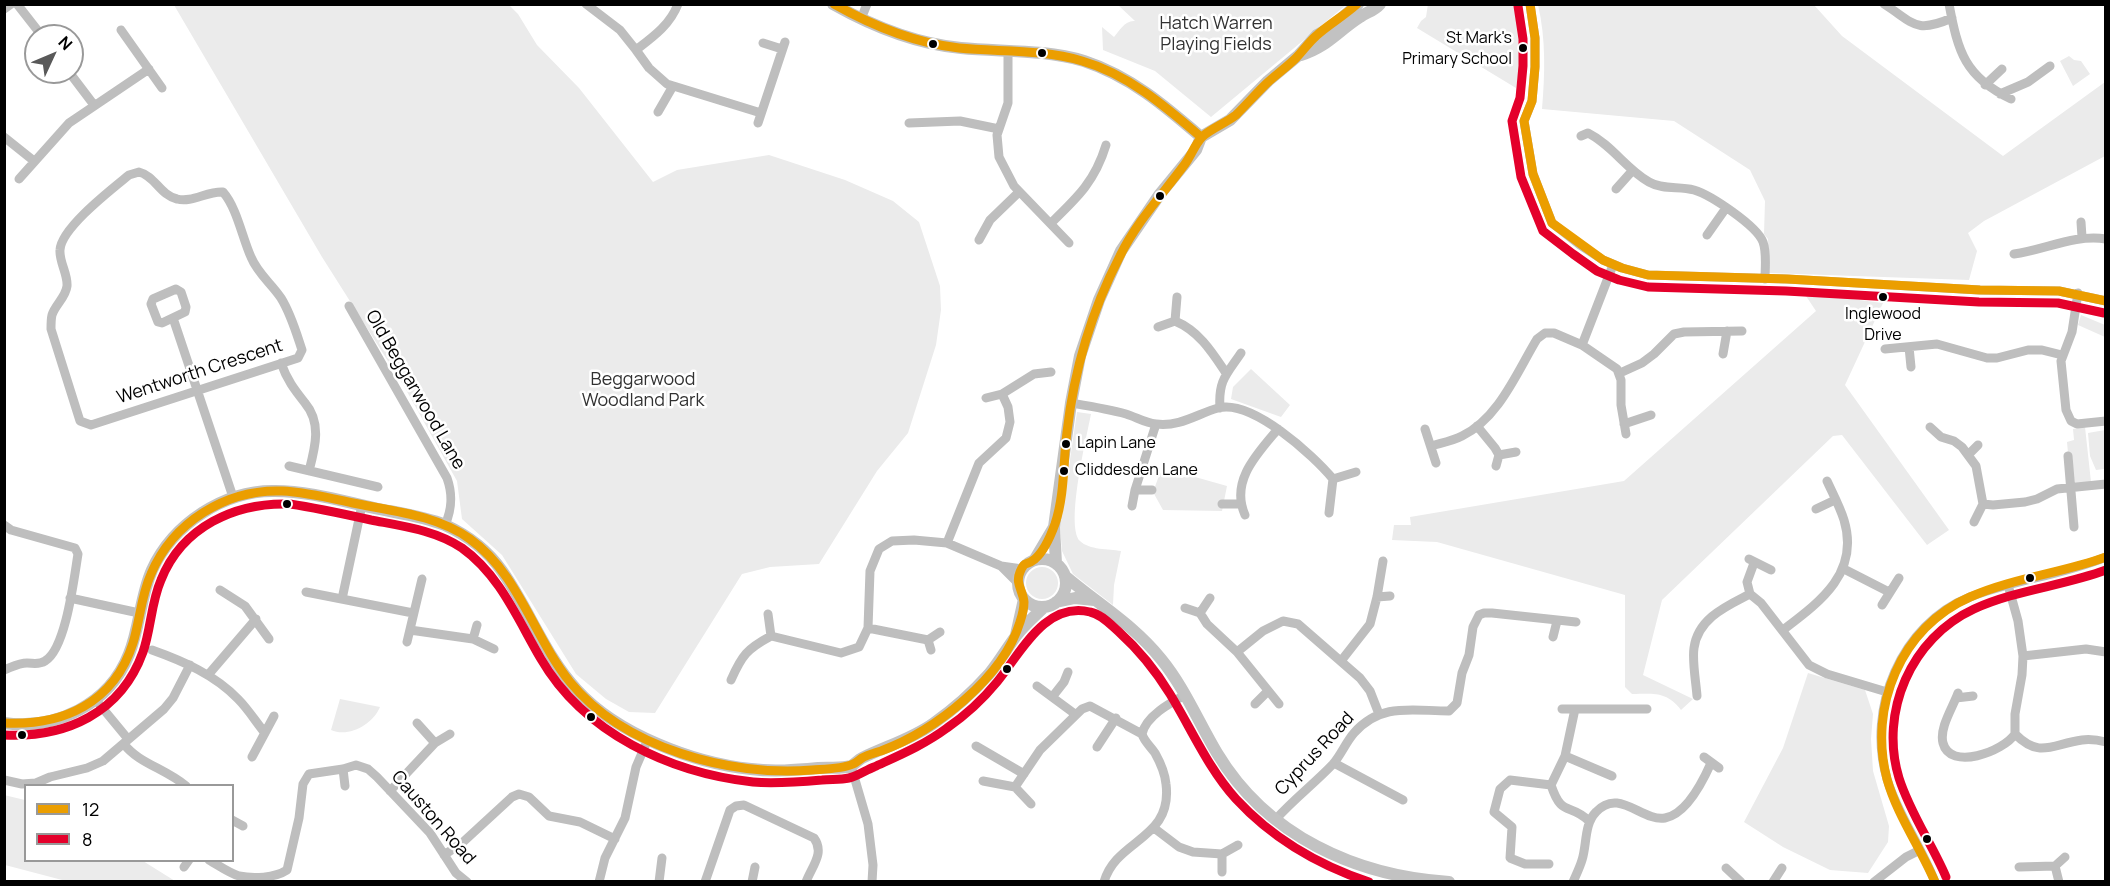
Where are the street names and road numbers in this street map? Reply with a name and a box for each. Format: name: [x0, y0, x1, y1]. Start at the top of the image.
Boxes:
street label: Old Beggarwood Lane: [361, 307, 469, 473]
street label: Wentworth Crescent: [114, 335, 286, 409]
street label: Cyprus Road: [1271, 708, 1359, 800]
street label: Causton Road: [386, 767, 480, 869]

